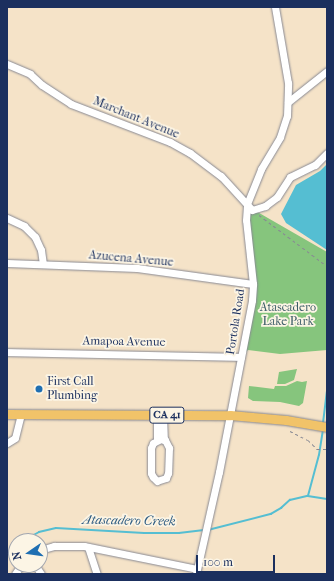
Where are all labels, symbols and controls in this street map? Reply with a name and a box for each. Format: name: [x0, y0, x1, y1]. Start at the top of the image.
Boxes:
street label: Marchant Avenue: [91, 94, 181, 142]
street label: Azucena Avenue: [88, 248, 174, 270]
street label: Portola Road: [224, 288, 248, 356]
park label: Atascadero Lake Park: [260, 301, 316, 329]
street label: Amapoa Avenue: [83, 334, 165, 350]
place label: First Call Plumbing: [47, 375, 97, 403]
marker: First Call Plumbing: [34, 384, 44, 394]
road number: CA 41: [149, 406, 185, 424]
water label: Atascadero Creek: [82, 512, 176, 530]
north arrow: [8, 533, 48, 573]
scale bar: [198, 547, 277, 573]
text: N: [10, 550, 24, 561]
text: 100 m: [203, 555, 233, 569]

